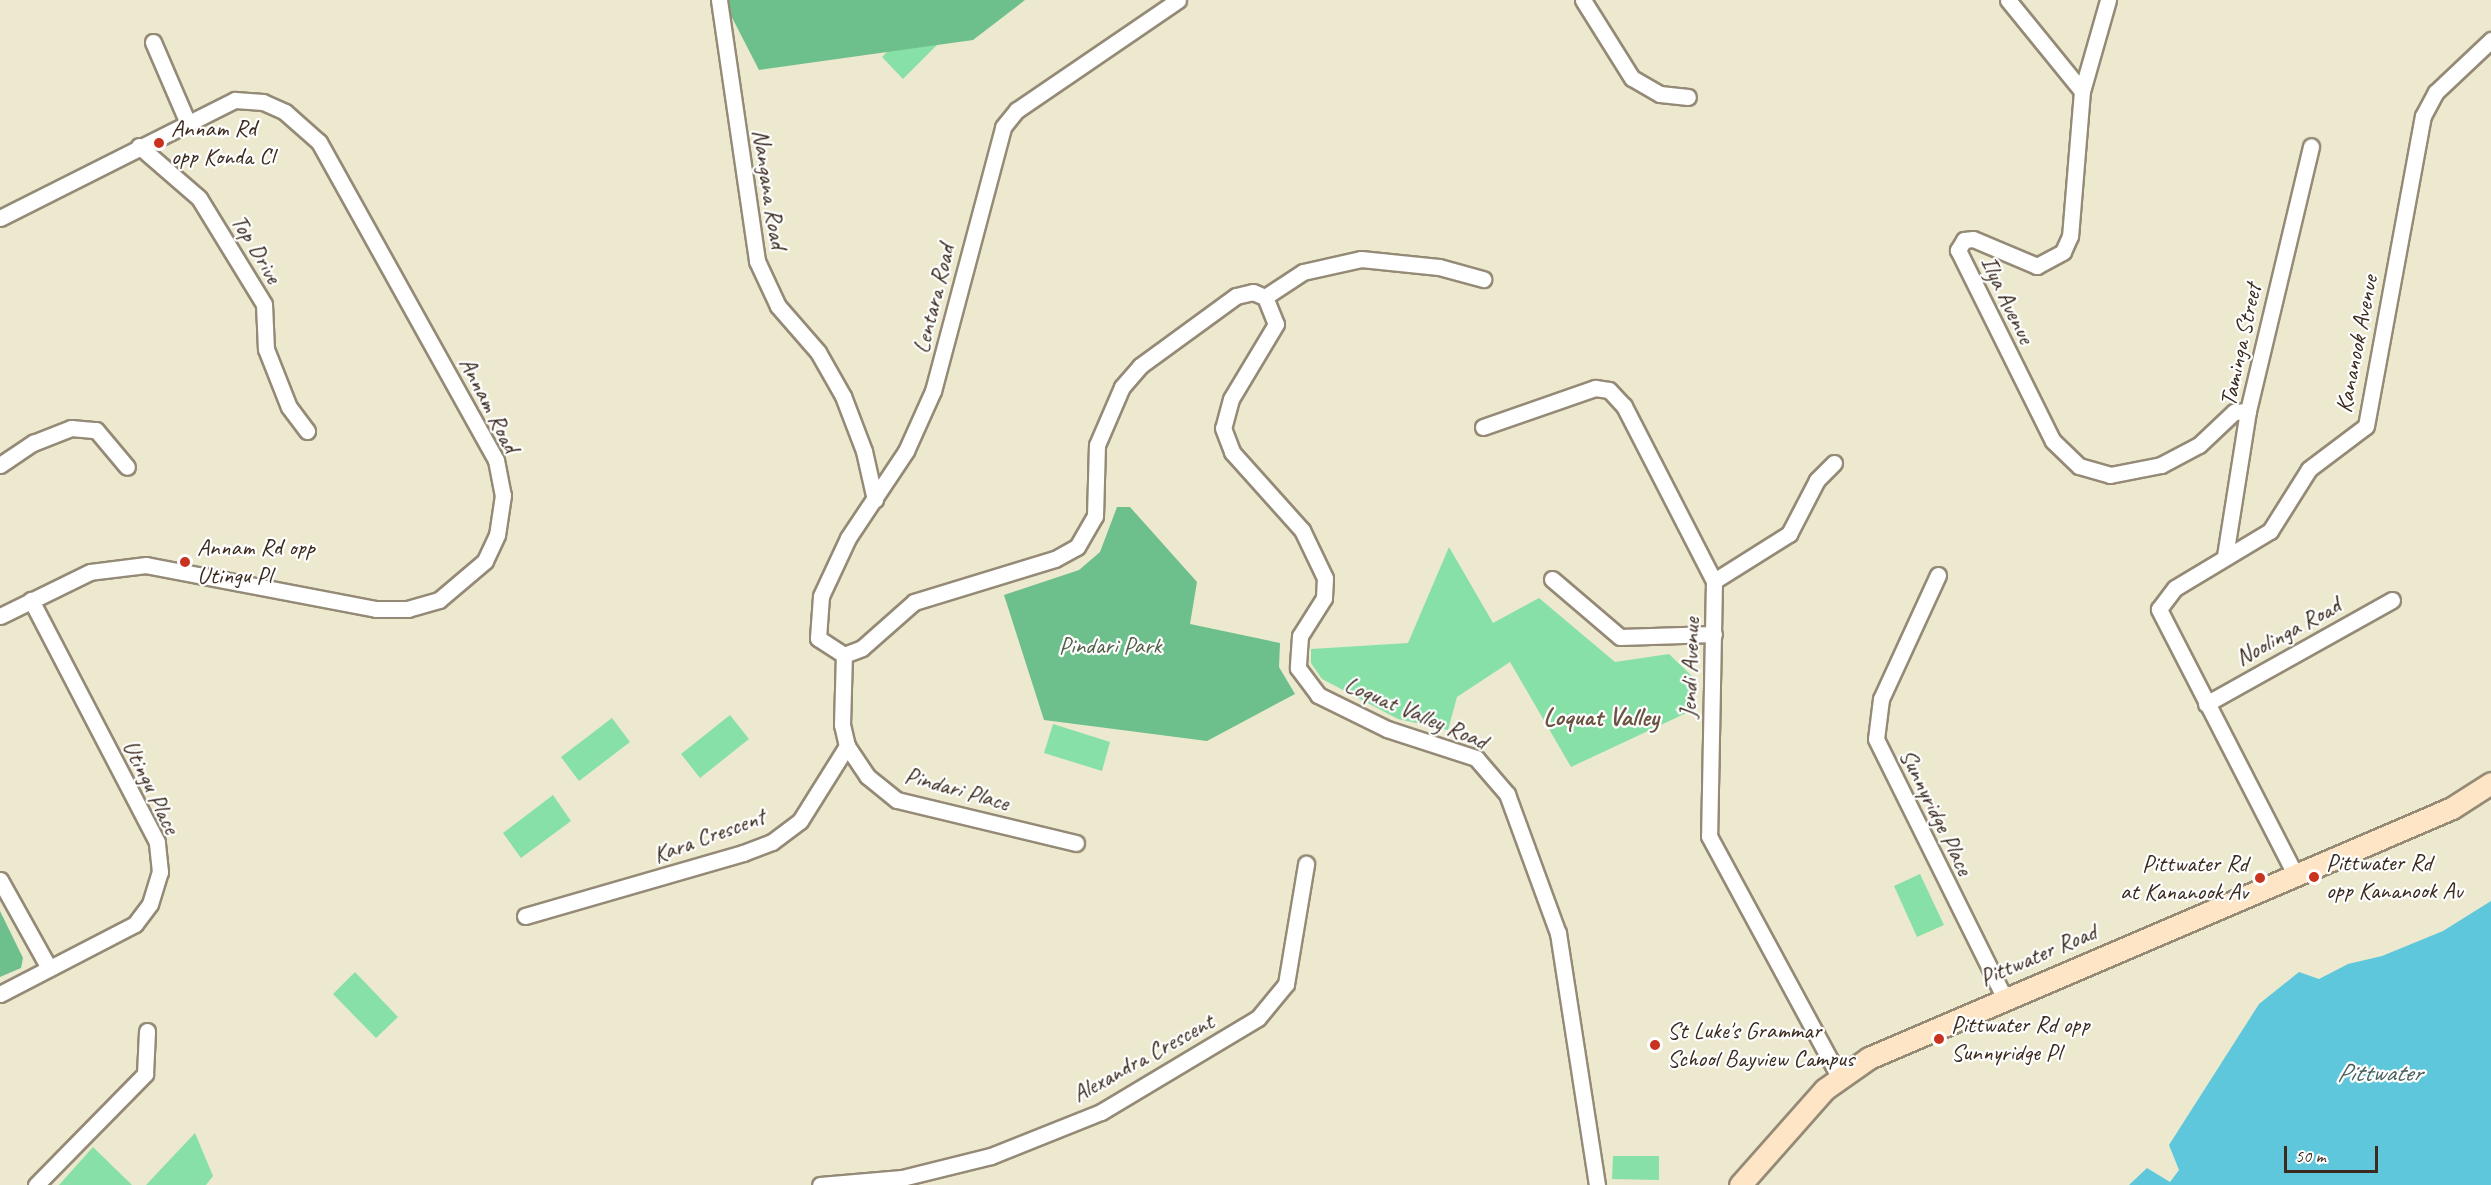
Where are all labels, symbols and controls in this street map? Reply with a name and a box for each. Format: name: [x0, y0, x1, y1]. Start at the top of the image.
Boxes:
place label: Annam Rd opp Konda Cl: [171, 115, 274, 171]
street label: Nangana Road: [745, 127, 793, 251]
marker: Annam Rd opp Konda Cl: [152, 136, 166, 150]
street label: Top Drive: [224, 209, 288, 289]
street label: Lentara Road: [907, 242, 961, 356]
street label: Ilya Avenue: [1974, 252, 2040, 348]
street label: Kananook Avenue: [2330, 273, 2384, 415]
street label: Taminga Street: [2214, 281, 2268, 409]
street label: Annam Road: [453, 352, 525, 458]
place label: Annam Rd opp Utingu Pl: [197, 534, 315, 590]
marker: Annam Rd opp Utingu Pl: [178, 555, 192, 569]
street label: Noolinga Road: [2230, 591, 2346, 673]
street label: Jendi Avenue: [1674, 617, 1706, 719]
park label: Pindari Park: [1059, 632, 1161, 660]
street label: Loquat Valley Road: [1341, 670, 1491, 756]
district label: Loquat Valley: [1543, 701, 1659, 733]
street label: Utingu Place: [116, 735, 186, 839]
street label: Sunnyridge Place: [1893, 744, 1979, 880]
street label: Pindari Place: [902, 760, 1012, 818]
street label: Kara Crescent: [649, 802, 769, 870]
place label: Pittwater Rd opp Kananook Av: [2326, 849, 2463, 905]
place label: Pittwater Rd at Kananook Av: [2120, 850, 2248, 906]
marker: Pittwater Rd opp Kananook Av: [2307, 870, 2321, 884]
marker: Pittwater Rd at Kananook Av: [2253, 871, 2267, 885]
street label: Pittwater Road: [1975, 917, 2101, 993]
street label: Alexandra Crescent: [1067, 1007, 1219, 1109]
place label: Pittwater Rd opp Sunnyridge Pl: [1951, 1011, 2089, 1067]
place label: St Luke's Grammar School Bayview Campus: [1667, 1017, 1855, 1073]
marker: Pittwater Rd opp Sunnyridge Pl: [1932, 1032, 1946, 1046]
marker: St Luke's Grammar School Bayview Campus: [1648, 1038, 1662, 1052]
water label: Pittwater: [2337, 1057, 2421, 1089]
scale bar: [2287, 1134, 2382, 1172]
text: 50 m: [2295, 1145, 2326, 1167]

